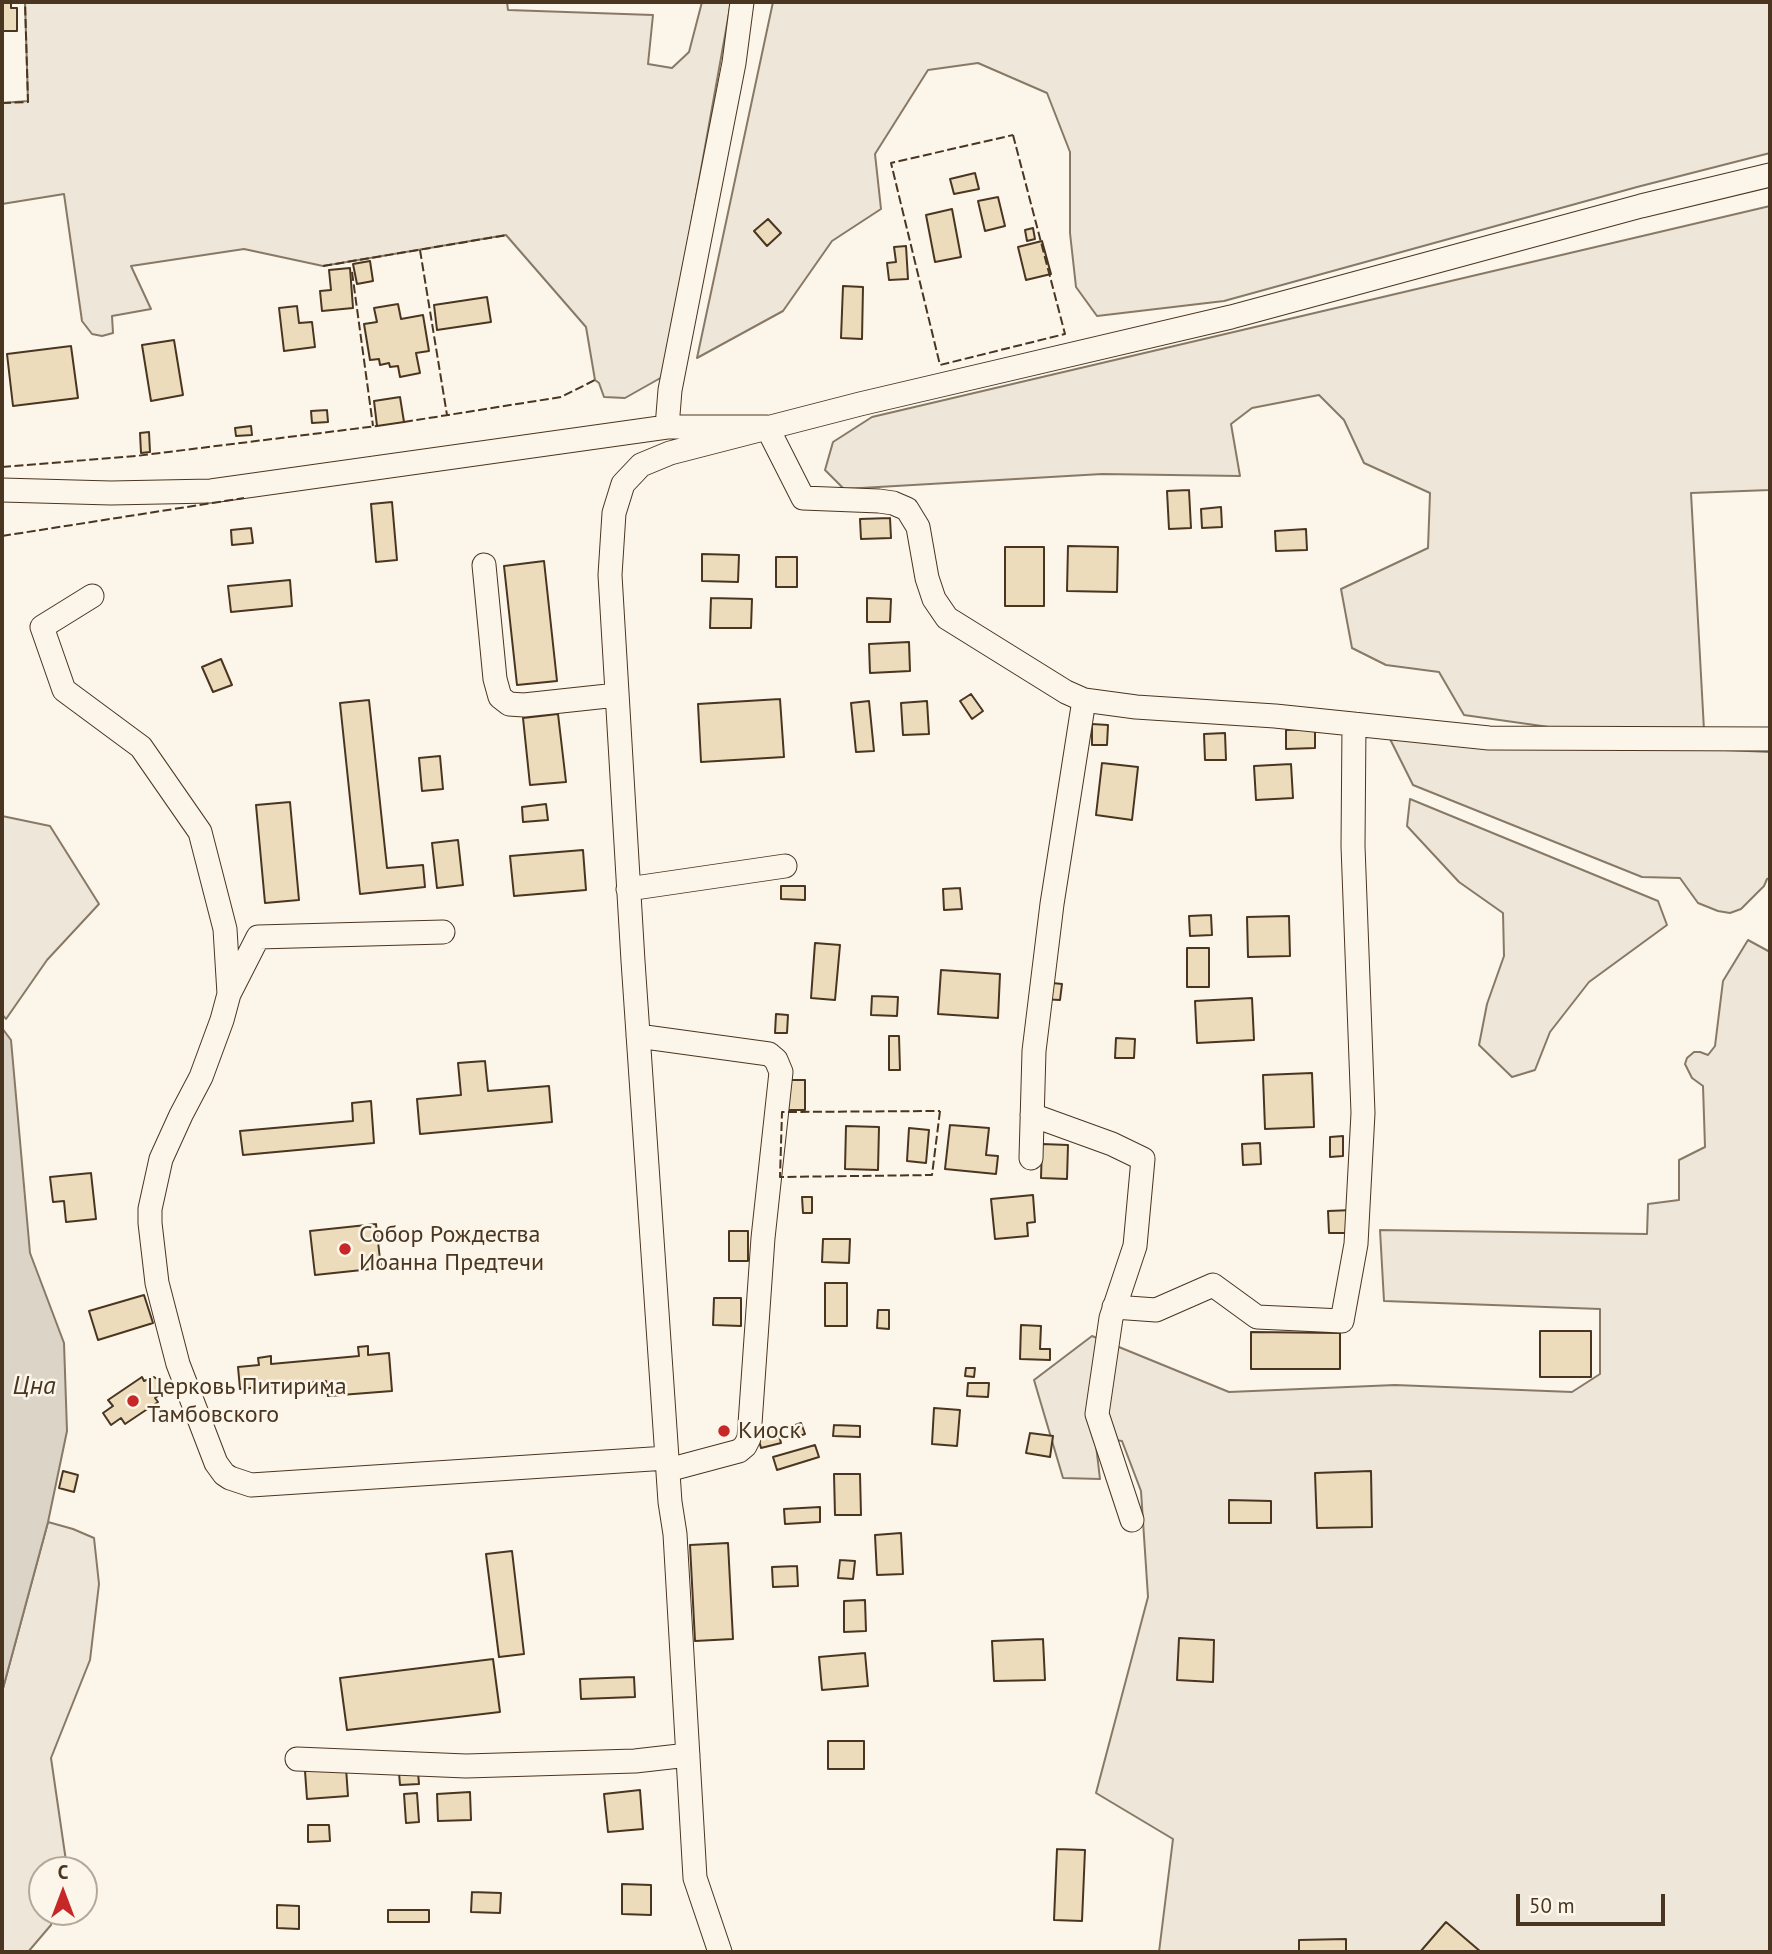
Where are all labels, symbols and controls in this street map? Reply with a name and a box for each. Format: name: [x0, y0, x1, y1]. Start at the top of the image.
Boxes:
place label: Собор Рождества Иоанна Предтечи: [359, 1221, 544, 1277]
marker: Собор Рождества Иоанна Предтечи: [337, 1241, 353, 1257]
water label: Цна: [12, 1371, 56, 1403]
place label: Церковь Питирима Тамбовского: [147, 1373, 347, 1429]
marker: Церковь Питирима Тамбовского: [125, 1393, 141, 1409]
place label: Киоск: [738, 1417, 801, 1445]
marker: Киоск: [716, 1423, 732, 1439]
north arrow: [28, 1856, 98, 1926]
text: С: [58, 1860, 68, 1884]
scale bar: [1520, 1881, 1669, 1925]
text: 50 m: [1529, 1892, 1575, 1919]

